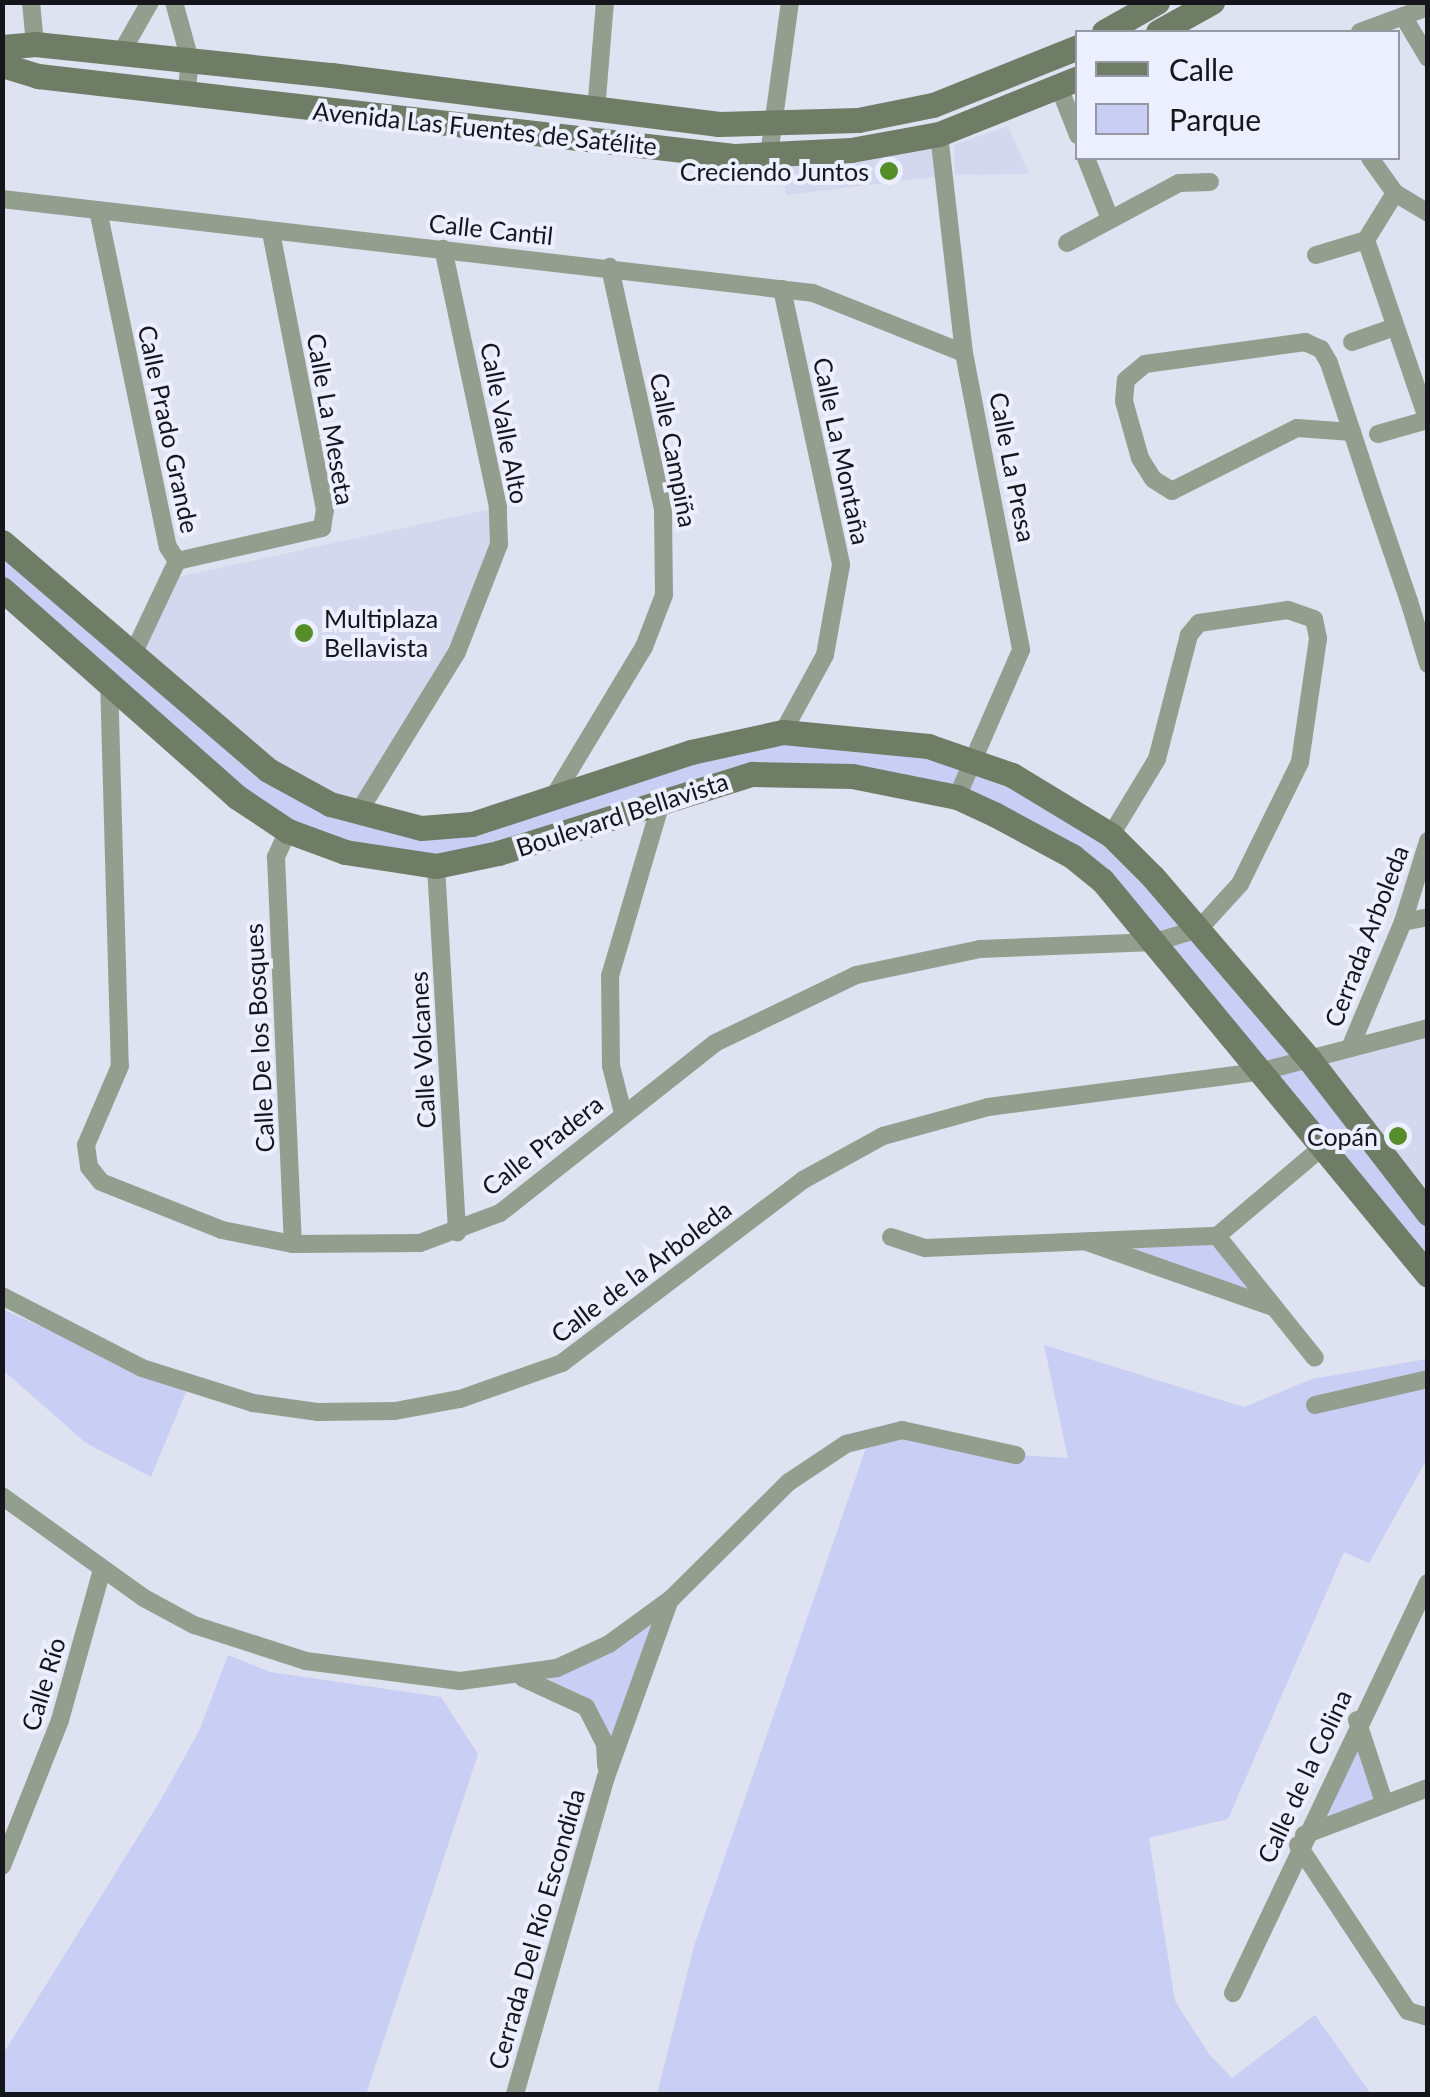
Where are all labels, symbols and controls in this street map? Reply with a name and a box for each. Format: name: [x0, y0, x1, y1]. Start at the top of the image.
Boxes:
legend: [1075, 30, 1400, 160]
text: Calle: [1169, 51, 1234, 87]
street label: Avenida Las Fuentes de Satélite: [312, 95, 658, 161]
text: Parque: [1169, 101, 1261, 137]
place label: Creciendo Juntos: [679, 156, 869, 186]
marker: Creciendo Juntos: [878, 160, 900, 182]
street label: Calle Cantil: [427, 208, 555, 250]
street label: Calle Prado Grande: [132, 322, 206, 536]
street label: Calle La Meseta: [301, 331, 361, 507]
street label: Calle Valle Alto: [475, 339, 535, 507]
street label: Calle La Montaña: [808, 355, 876, 547]
street label: Calle Campiña: [644, 370, 704, 530]
street label: Calle La Presa: [984, 390, 1042, 544]
place label: Multiplaza Bellavista: [324, 604, 438, 663]
marker: Multiplaza Bellavista: [293, 622, 315, 644]
street label: Boulevard Bellavista: [512, 766, 732, 862]
street label: Cerrada Arboleda: [1317, 841, 1415, 1031]
street label: Calle De los Bosques: [238, 923, 280, 1153]
street label: Calle Volcanes: [403, 970, 441, 1130]
street label: Calle Pradera: [476, 1088, 608, 1202]
place label: Copán: [1307, 1121, 1378, 1151]
marker: Copán: [1387, 1125, 1409, 1147]
street label: Calle de la Arboleda: [545, 1193, 737, 1349]
street label: Calle Río: [15, 1634, 71, 1734]
street label: Calle de la Colina: [1251, 1685, 1357, 1867]
street label: Cerrada Del Río Escondida: [482, 1785, 590, 2073]

